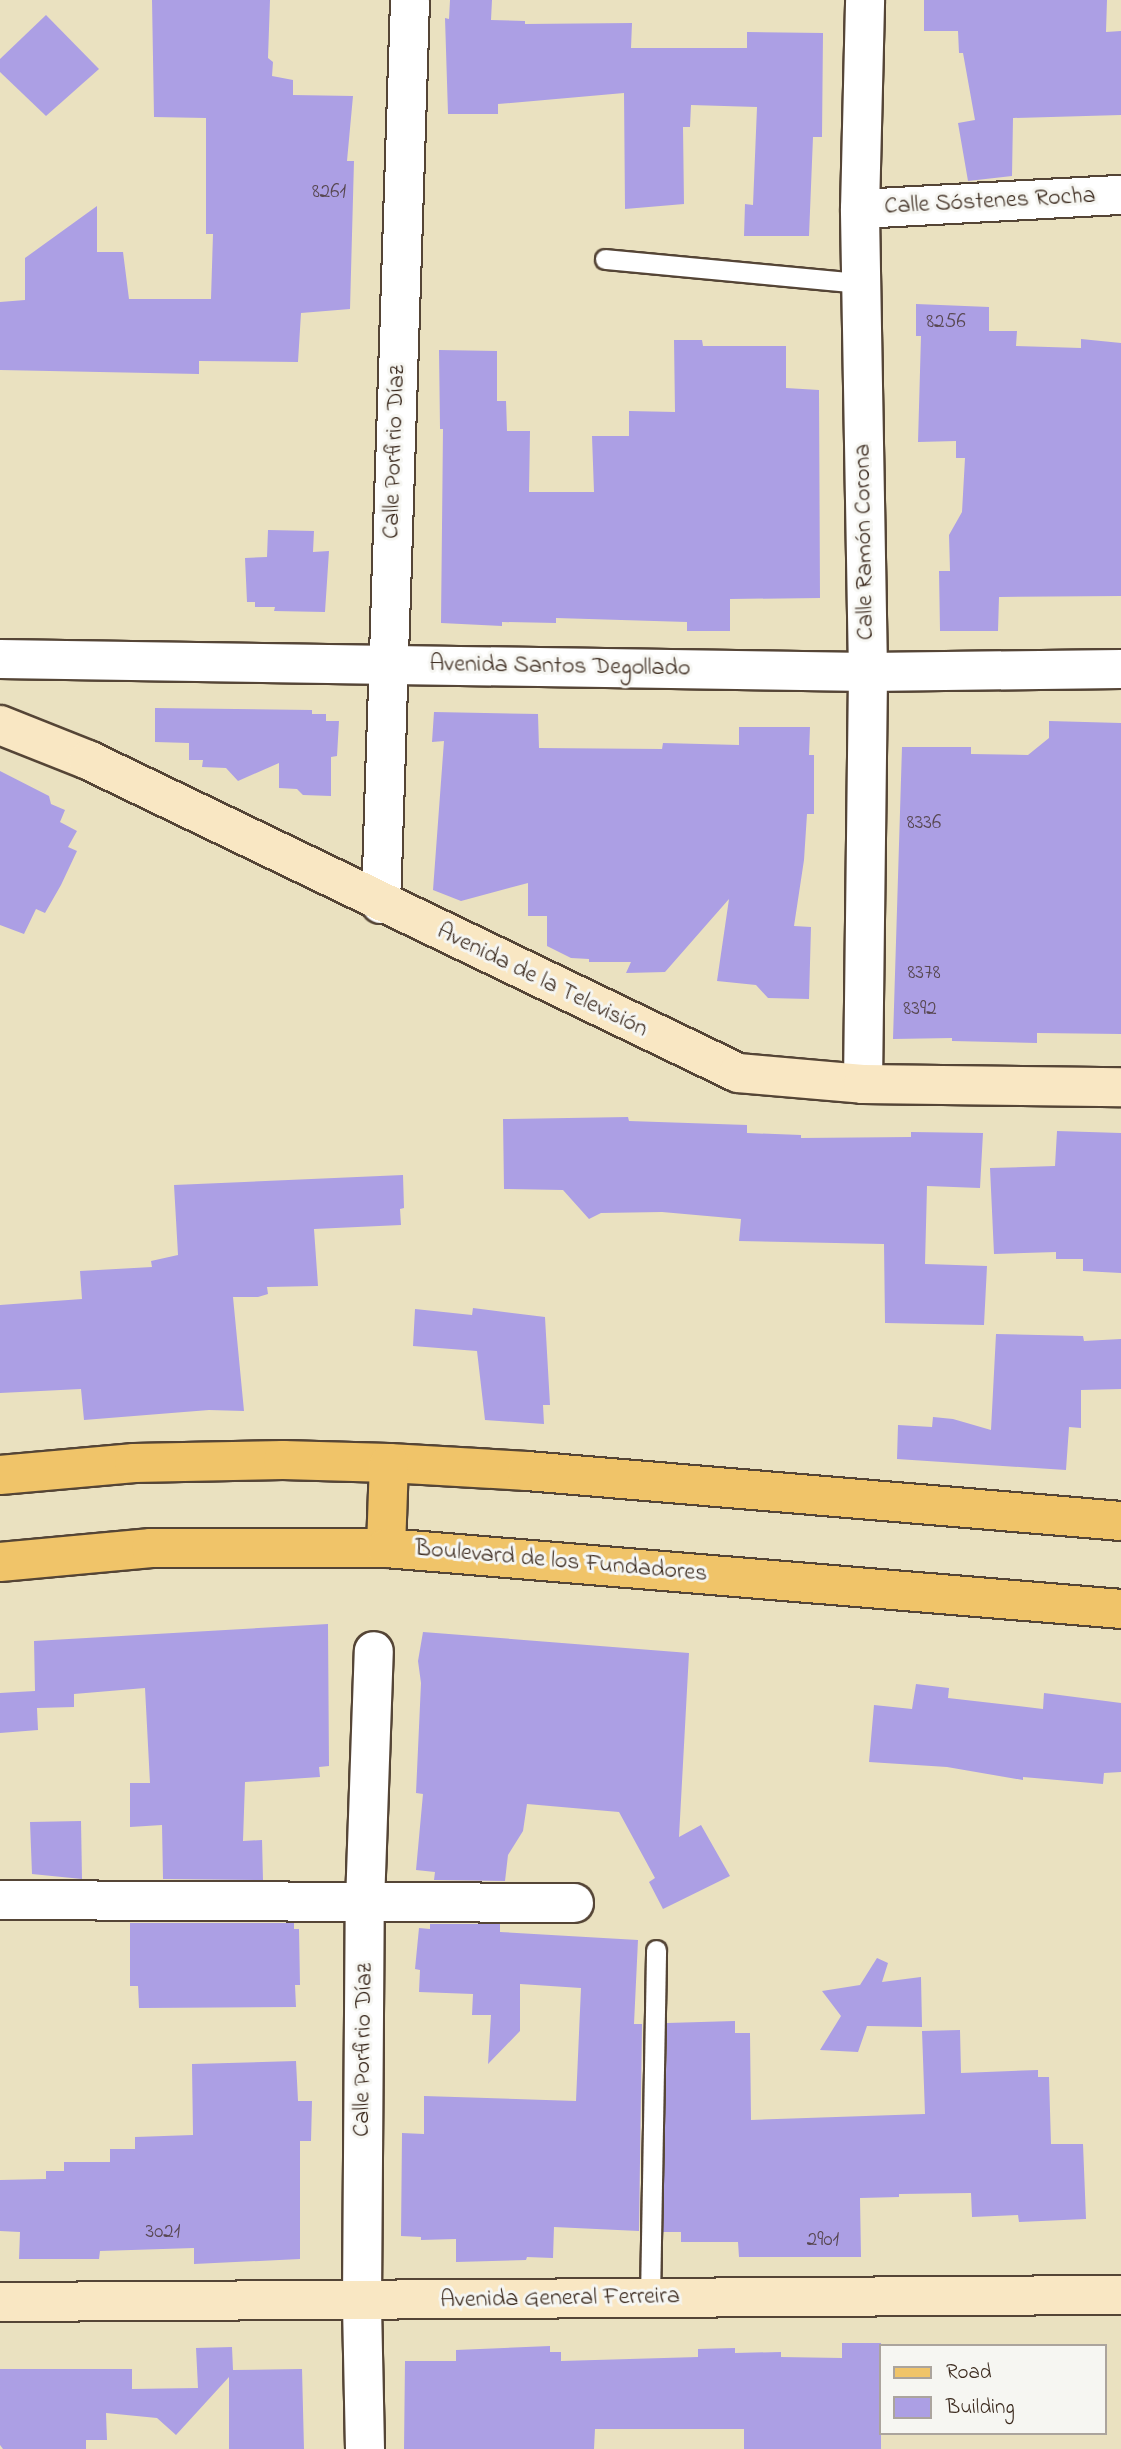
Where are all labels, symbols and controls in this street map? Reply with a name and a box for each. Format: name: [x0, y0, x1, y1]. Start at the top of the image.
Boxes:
house number: 8261: [312, 179, 346, 205]
street label: Calle Sóstenes Rocha: [884, 182, 1096, 222]
house number: 8256: [926, 309, 966, 335]
street label: Calle Porfirio Díaz: [378, 365, 412, 539]
street label: Calle Ramón Corona: [849, 444, 881, 640]
street label: Avenida Santos Degollado: [429, 650, 691, 684]
house number: 8336: [907, 810, 941, 836]
street label: Avenida de la Televisión: [432, 917, 652, 1045]
house number: 8378: [907, 960, 941, 986]
house number: 8392: [903, 996, 937, 1022]
street label: Boulevard de los Fundadores: [414, 1535, 708, 1589]
street label: Calle Porfirio Díaz: [348, 1963, 380, 2137]
house number: 3021: [146, 2219, 180, 2245]
house number: 2901: [807, 2227, 839, 2253]
street label: Avenida General Ferreira: [440, 2283, 680, 2315]
legend: [880, 2344, 1107, 2435]
text: Road: [946, 2358, 992, 2388]
text: Building: [946, 2393, 1015, 2423]

